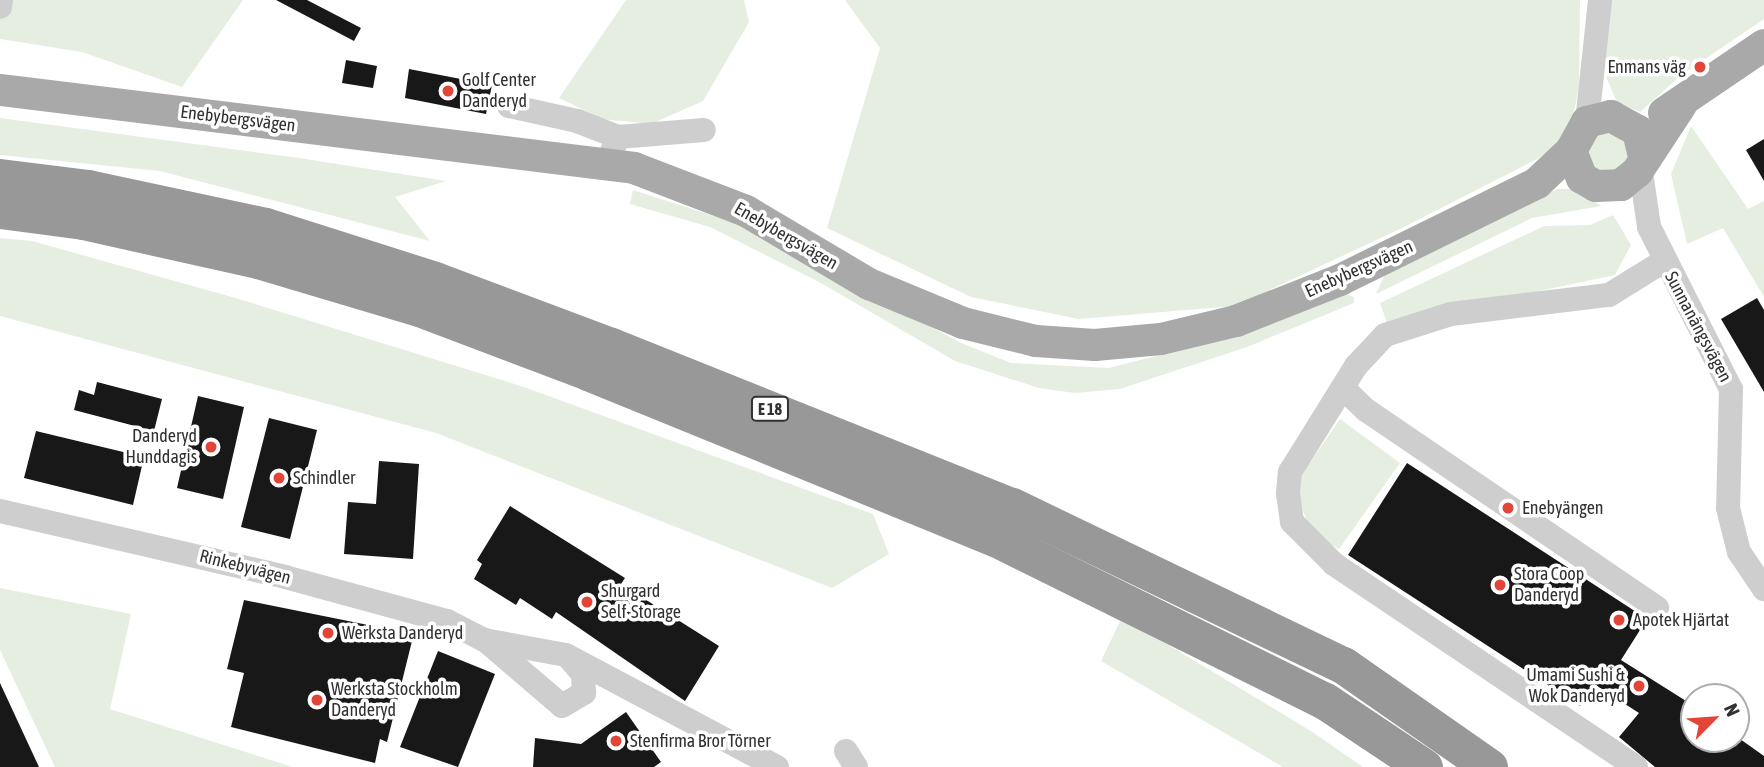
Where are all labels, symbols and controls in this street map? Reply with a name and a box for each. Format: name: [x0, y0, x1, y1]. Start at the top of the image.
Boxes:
place label: Enmans väg: [1607, 56, 1686, 78]
marker: Enmans väg: [1692, 59, 1708, 75]
place label: Golf Center Danderyd: [462, 70, 536, 112]
marker: Golf Center Danderyd: [440, 83, 456, 99]
street label: Enebybergsvägen: [179, 101, 297, 137]
street label: Enebybergsvägen: [730, 198, 842, 274]
street label: Enebybergsvägen: [1302, 236, 1416, 302]
street label: Sunnanängsvägen: [1660, 268, 1736, 386]
road number: E 18: [751, 396, 789, 422]
place label: Danderyd Hunddagis: [125, 426, 197, 468]
marker: Danderyd Hunddagis: [203, 439, 219, 455]
place label: Schindler: [293, 467, 355, 489]
marker: Schindler: [271, 470, 287, 486]
place label: Enebyängen: [1522, 497, 1604, 519]
marker: Enebyängen: [1500, 500, 1516, 516]
street label: Rinkebyvägen: [197, 545, 293, 589]
place label: Stora Coop Danderyd: [1514, 564, 1584, 606]
marker: Stora Coop Danderyd: [1492, 577, 1508, 593]
place label: Shurgard Self-Storage: [601, 581, 681, 624]
marker: Shurgard Self-Storage: [579, 594, 595, 610]
place label: Apotek Hjärtat: [1633, 609, 1729, 631]
marker: Apotek Hjärtat: [1611, 612, 1627, 628]
place label: Werksta Danderyd: [342, 622, 463, 644]
marker: Werksta Danderyd: [320, 625, 336, 641]
place label: Umami Sushi & Wok Danderyd: [1526, 665, 1625, 708]
marker: Umami Sushi & Wok Danderyd: [1631, 678, 1647, 694]
place label: Werksta Stockholm Danderyd: [331, 679, 458, 722]
north arrow: [1680, 683, 1750, 753]
marker: Werksta Stockholm Danderyd: [309, 692, 325, 708]
text: N: [1720, 700, 1745, 720]
place label: Stenfirma Bror Törner: [630, 730, 771, 752]
marker: Stenfirma Bror Törner: [608, 733, 624, 749]

